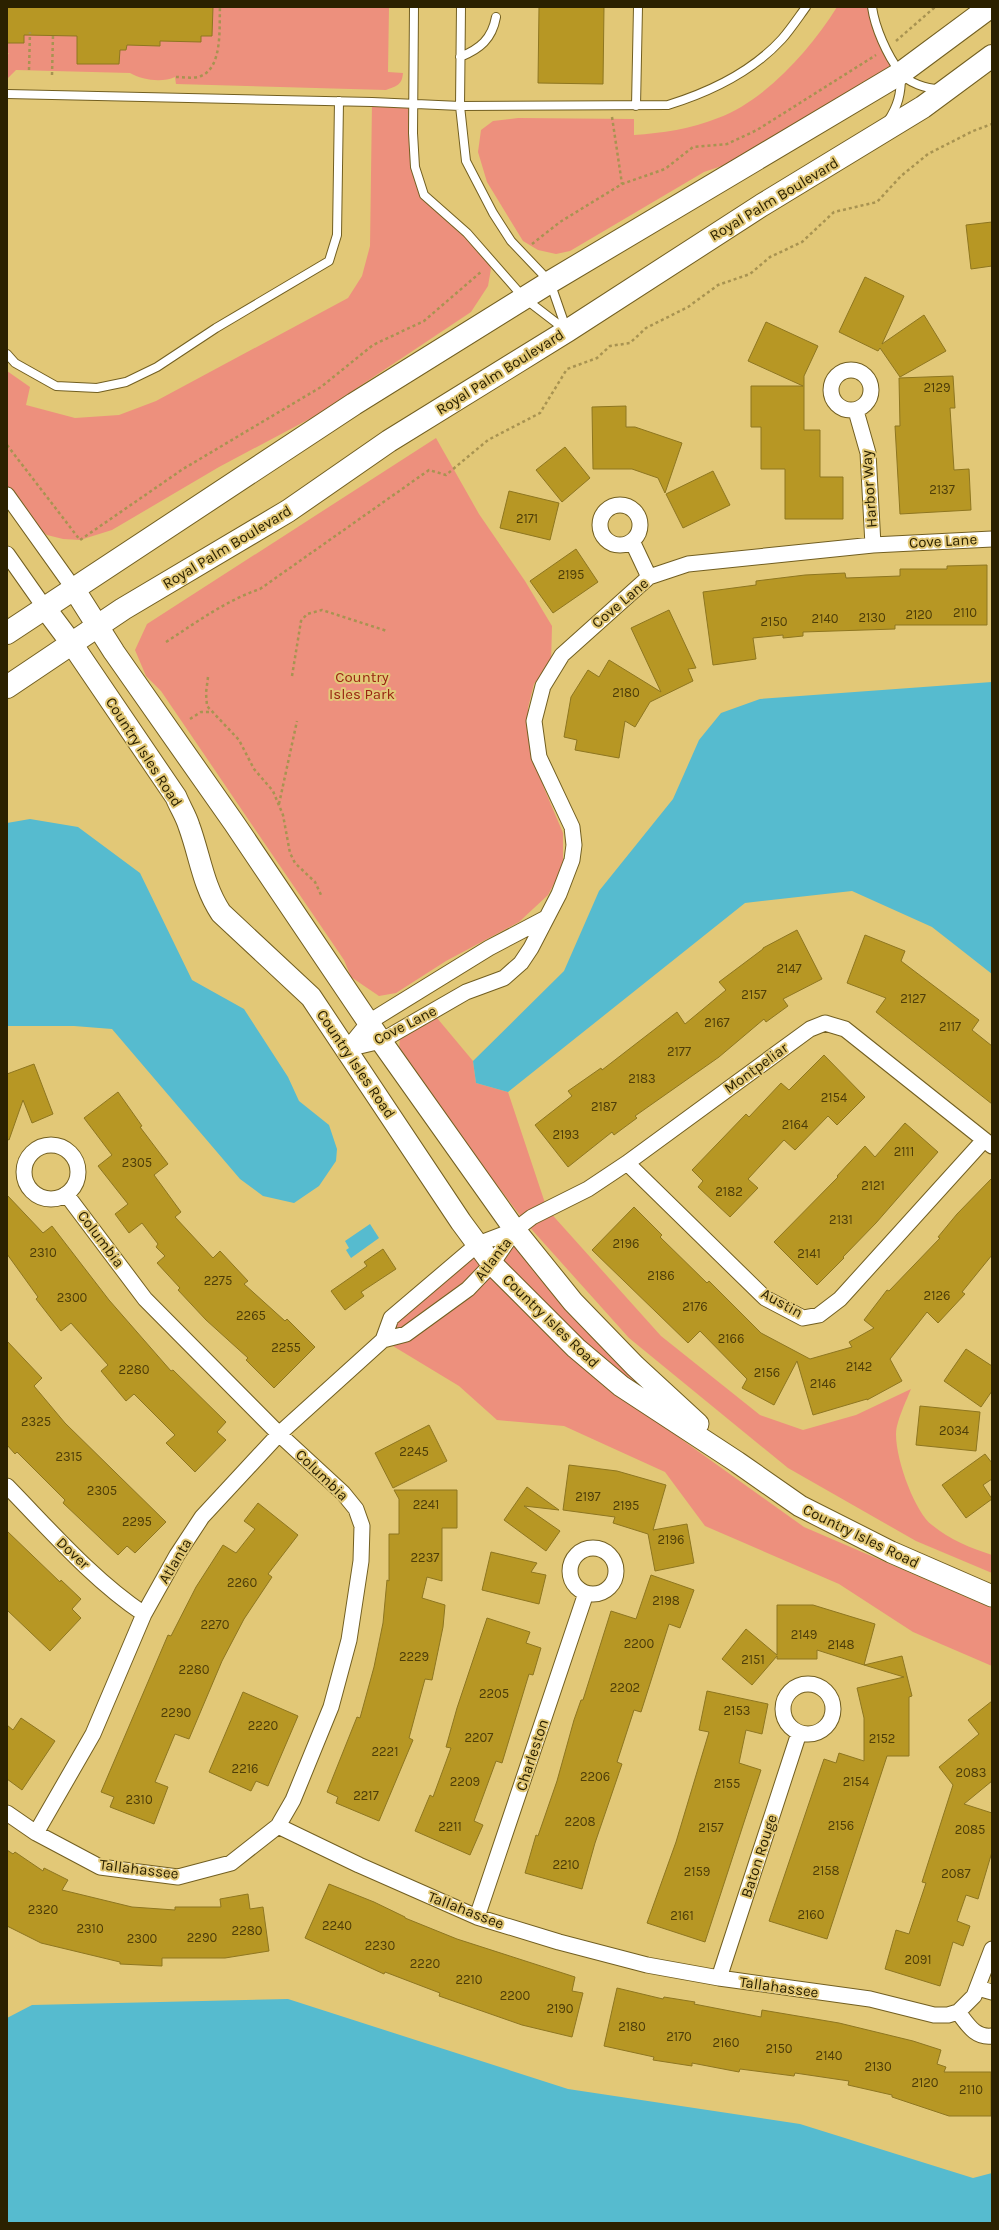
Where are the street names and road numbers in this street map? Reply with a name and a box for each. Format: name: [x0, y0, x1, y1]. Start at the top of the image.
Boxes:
street label: Royal Palm Boulevard: [706, 153, 842, 245]
street label: Royal Palm Boulevard: [433, 325, 567, 419]
street label: Harbor Way: [857, 449, 881, 529]
street label: Royal Palm Boulevard: [159, 501, 295, 593]
street label: Cove Lane: [908, 530, 978, 552]
street label: Cove Lane: [588, 574, 652, 632]
street label: Country Isles Road: [102, 694, 186, 810]
street label: Cove Lane: [371, 1001, 439, 1049]
street label: Country Isles Road: [313, 1006, 399, 1122]
street label: Montpeliar: [721, 1039, 792, 1097]
street label: Columbia: [74, 1207, 128, 1271]
street label: Atlanta: [471, 1234, 515, 1284]
street label: Country Isles Road: [499, 1270, 603, 1372]
street label: Austin: [758, 1284, 806, 1322]
street label: Columbia: [292, 1445, 352, 1505]
street label: Country Isles Road: [800, 1500, 922, 1572]
street label: Dover: [53, 1533, 94, 1573]
street label: Atlanta: [154, 1535, 196, 1587]
street label: Charleston: [512, 1717, 552, 1793]
street label: Baton Rouge: [737, 1812, 781, 1900]
street label: Tallahassee: [98, 1855, 180, 1883]
street label: Tallahassee: [426, 1887, 506, 1933]
street label: Tallahassee: [738, 1973, 820, 2001]

